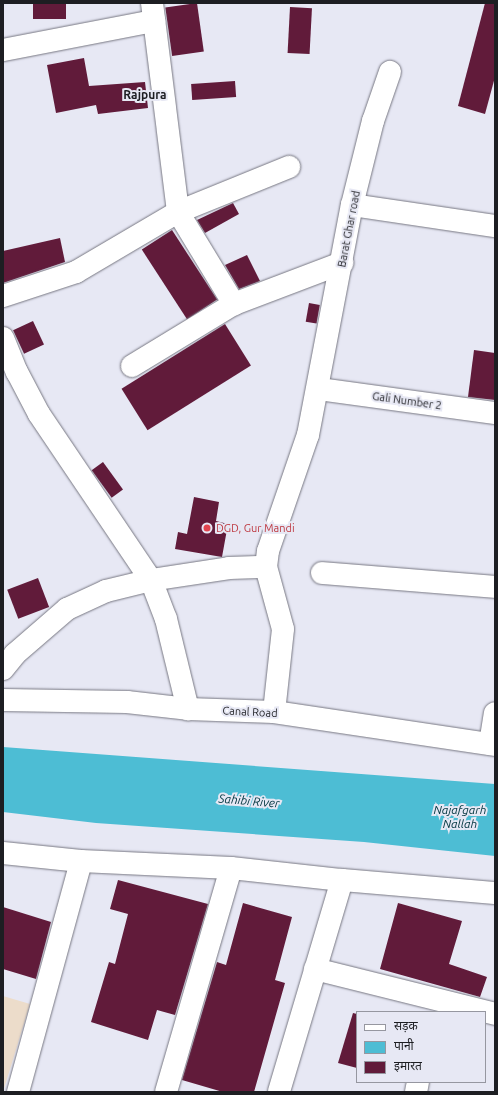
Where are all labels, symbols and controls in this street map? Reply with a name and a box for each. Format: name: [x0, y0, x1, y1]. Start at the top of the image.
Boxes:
district label: Rajpura: [123, 88, 167, 102]
street label: Barat Ghar road: [335, 190, 363, 268]
street label: Gali Number 2: [371, 390, 443, 412]
place label: DGD, Gur Mandi: [216, 521, 295, 535]
marker: DGD, Gur Mandi: [201, 522, 213, 534]
street label: Canal Road: [222, 704, 278, 720]
water label: Sahibi River: [218, 791, 280, 811]
water label: Najafgarh Nallah: [434, 803, 486, 831]
legend: [356, 1011, 486, 1083]
text: सड़क: [394, 1019, 418, 1032]
text: पानी: [394, 1039, 414, 1052]
text: इमारत: [394, 1059, 422, 1072]

